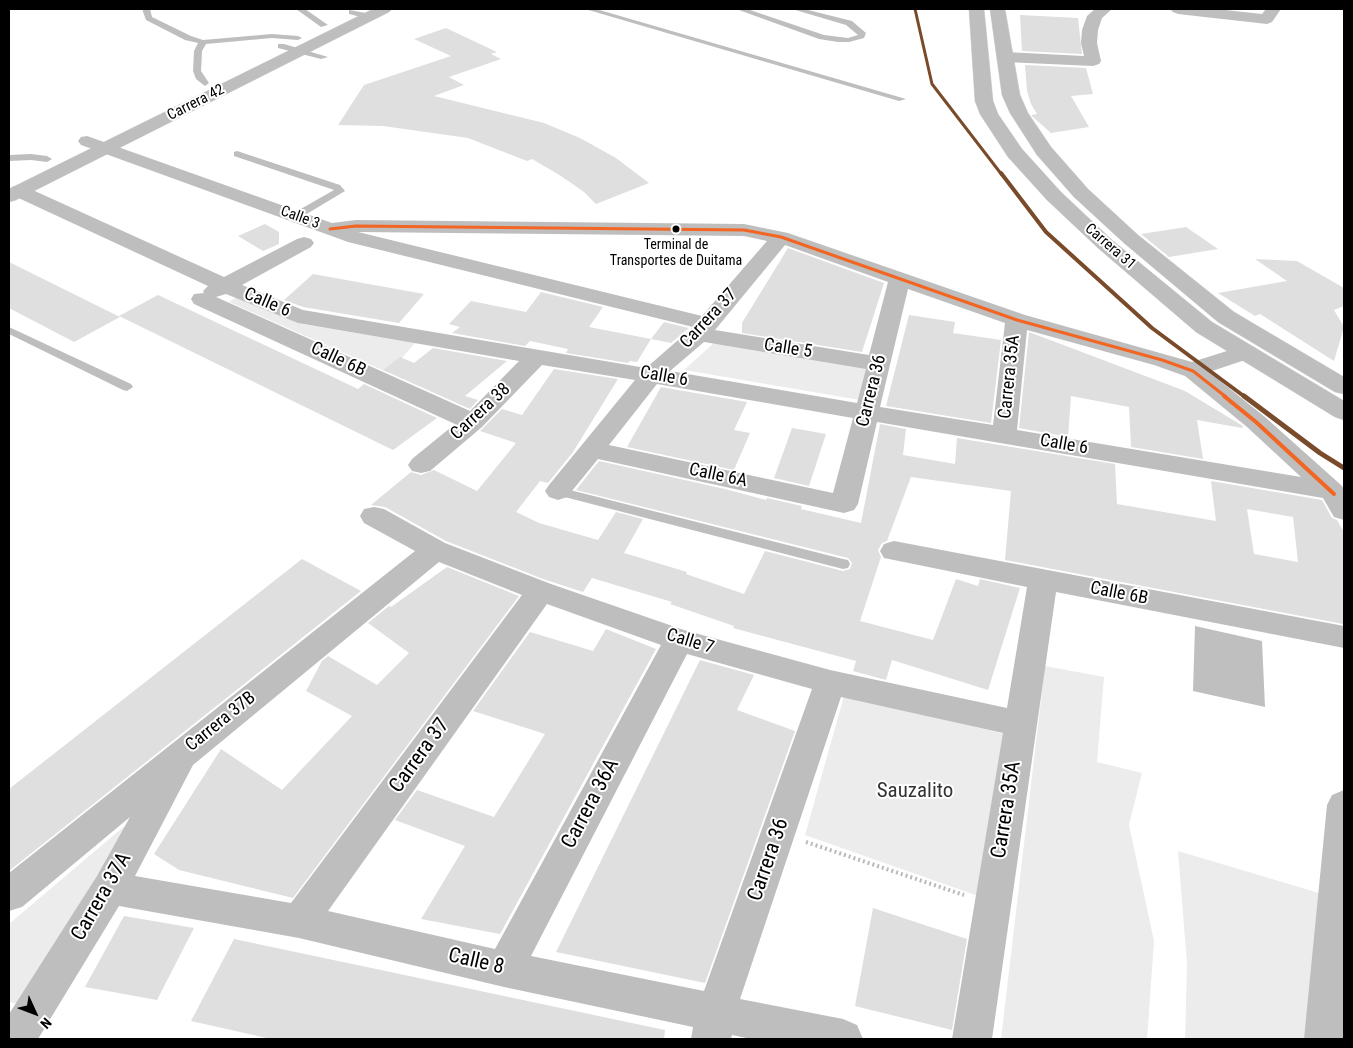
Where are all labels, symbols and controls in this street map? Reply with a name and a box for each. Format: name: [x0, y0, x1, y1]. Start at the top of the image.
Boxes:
street label: Carrera 42: [165, 81, 227, 125]
street label: Calle 3: [278, 203, 322, 233]
street label: Carrera 31: [1081, 220, 1139, 274]
marker: Terminal de Transportes de Duitama: [671, 224, 681, 234]
place label: Terminal de Transportes de Duitama: [610, 237, 742, 270]
street label: Calle 6: [240, 284, 294, 322]
street label: Carrera 37: [676, 285, 742, 353]
street label: Carrera 35A: [995, 334, 1025, 420]
street label: Calle 5: [762, 335, 814, 363]
street label: Calle 6B: [307, 338, 369, 382]
street label: Carrera 36: [853, 353, 891, 429]
street label: Calle 6: [638, 362, 690, 392]
street label: Carrera 38: [447, 379, 515, 445]
street label: Calle 6: [1038, 430, 1090, 460]
street label: Calle 6A: [687, 459, 749, 493]
street label: Calle 6B: [1088, 578, 1150, 610]
street label: Calle 7: [664, 625, 716, 659]
street label: Carrera 37B: [182, 687, 260, 757]
street label: Carrera 37: [385, 714, 455, 798]
street label: Carrera 36A: [557, 755, 625, 853]
street label: Carrera 35A: [987, 760, 1027, 860]
park label: Sauzalito: [877, 779, 953, 805]
street label: Carrera 36: [743, 815, 795, 905]
street label: Carrera 37A: [67, 848, 137, 946]
street label: Calle 8: [446, 943, 506, 981]
north arrow: [10, 988, 60, 1038]
text: N: [37, 1015, 55, 1032]

